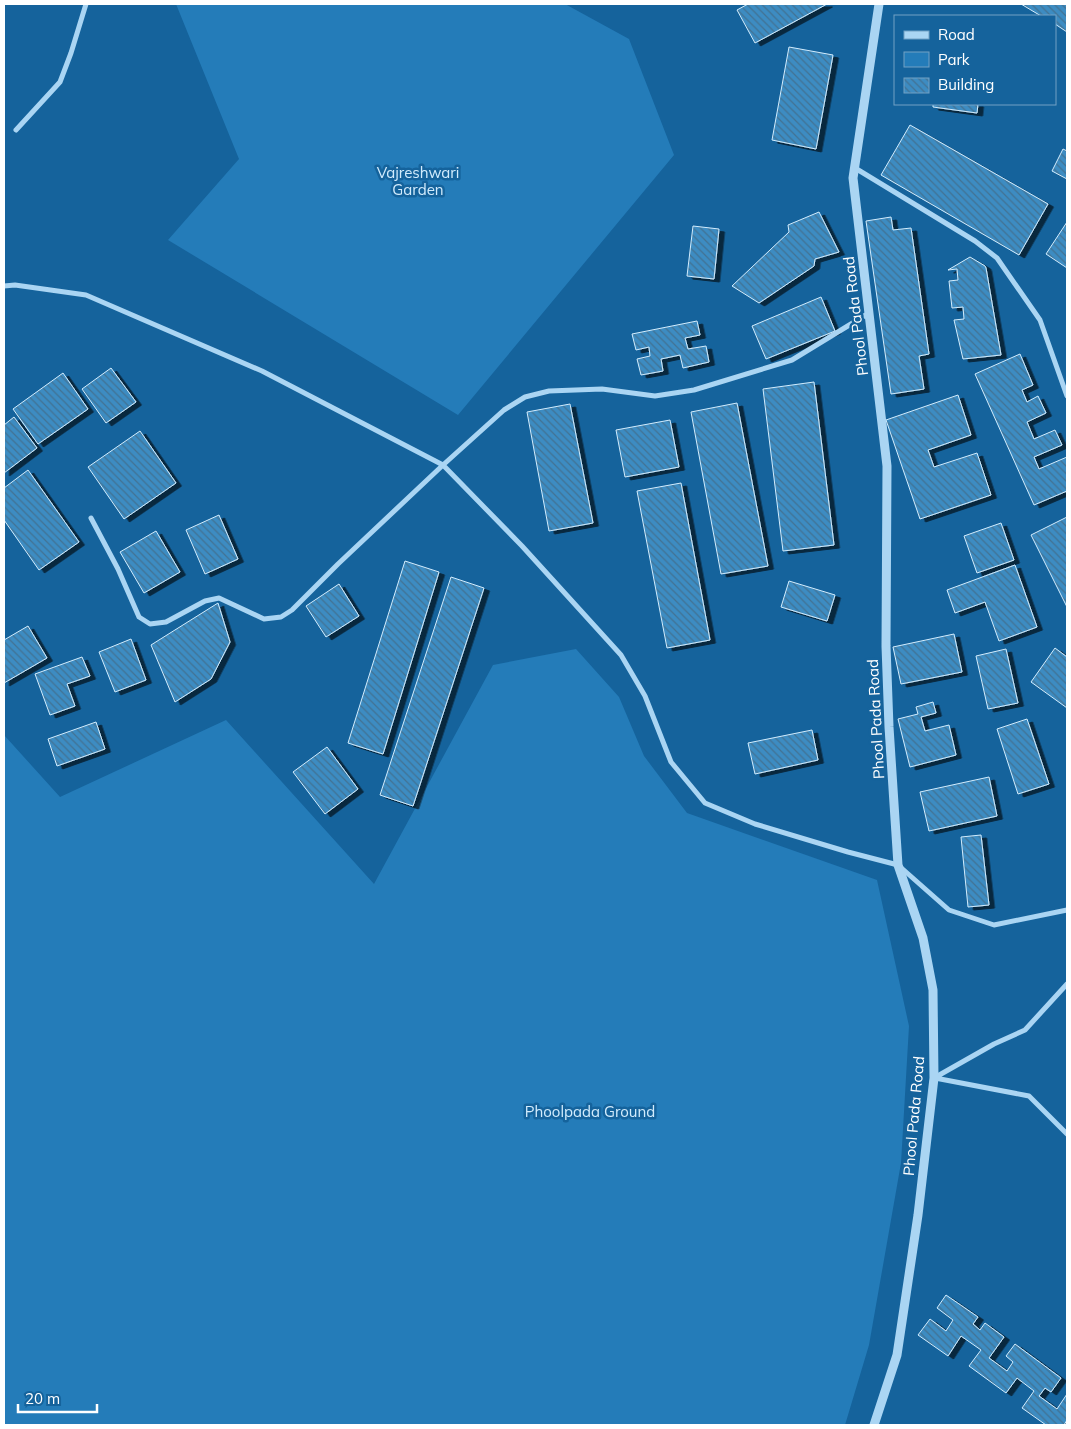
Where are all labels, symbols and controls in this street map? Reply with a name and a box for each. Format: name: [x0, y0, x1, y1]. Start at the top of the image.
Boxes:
legend: [894, 15, 1056, 105]
text: Road: [938, 25, 975, 44]
text: Park: [938, 50, 970, 69]
text: Building: [938, 75, 994, 94]
park label: Vajreshwari Garden: [377, 163, 459, 199]
street label: Phool Pada Road: [839, 255, 872, 377]
street label: Phool Pada Road: [863, 658, 888, 780]
street label: Phool Pada Road: [899, 1055, 928, 1177]
park label: Phoolpada Ground: [525, 1102, 655, 1121]
scale bar: [18, 1382, 96, 1414]
text: 20 m: [25, 1389, 60, 1408]

